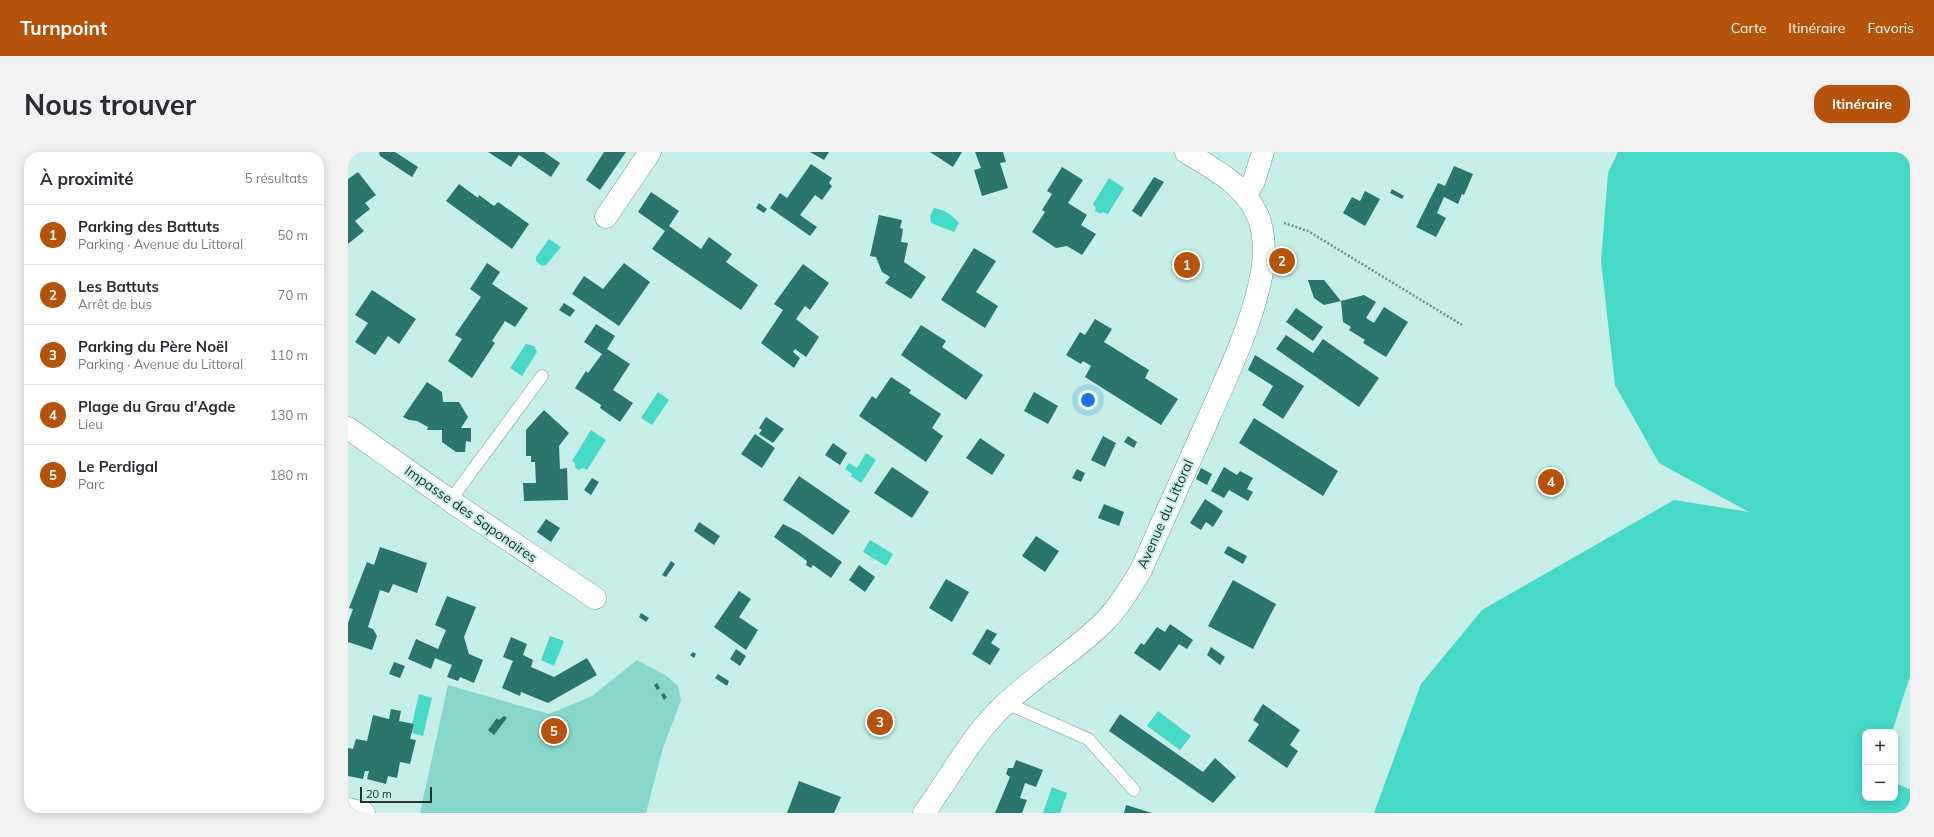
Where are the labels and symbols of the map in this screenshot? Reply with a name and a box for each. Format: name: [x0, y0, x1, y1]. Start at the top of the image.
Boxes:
pin: 2: [1269, 246, 1295, 276]
pin: 1: [1174, 250, 1200, 280]
your location: [1078, 390, 1098, 410]
street label: Avenue du Littoral: [1133, 457, 1197, 571]
street label: Impasse des Saponaires: [401, 461, 541, 567]
pin: 4: [1538, 467, 1564, 497]
pin: 3: [867, 707, 893, 737]
pin: 5: [541, 716, 567, 746]
scale bar: [360, 785, 432, 804]

